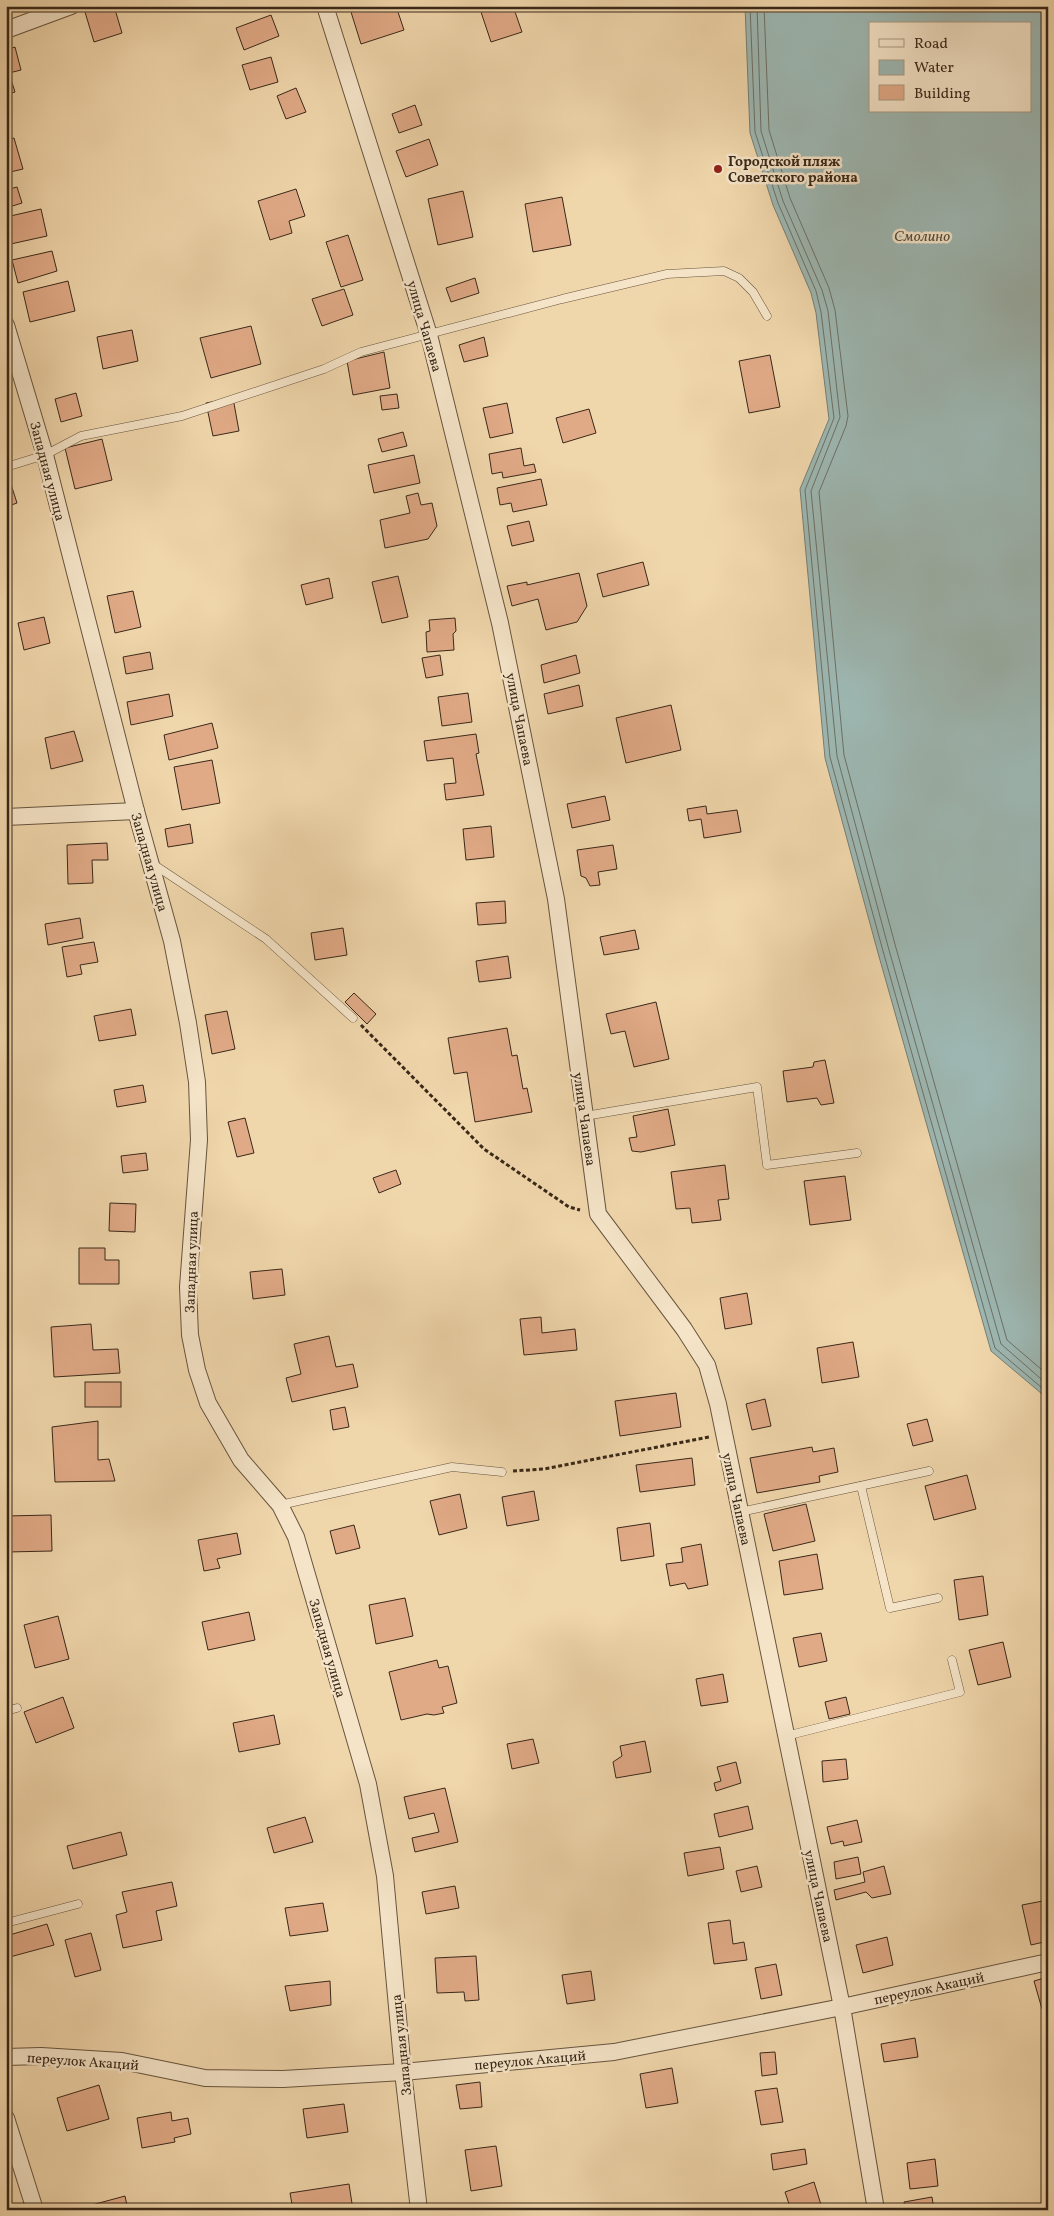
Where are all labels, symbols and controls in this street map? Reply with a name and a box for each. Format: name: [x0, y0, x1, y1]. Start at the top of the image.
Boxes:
legend: [869, 22, 1032, 112]
text: Road: [914, 34, 948, 55]
text: Water: [914, 58, 954, 79]
text: Building: [914, 84, 971, 105]
place label: Городской пляж Советского района: [728, 153, 858, 188]
marker: Городской пляж Советского района: [712, 163, 724, 175]
water label: Смолино: [894, 227, 950, 248]
street label: улица Чапаева: [401, 278, 446, 374]
street label: Западная улица: [24, 420, 69, 523]
street label: улица Чапаева: [500, 671, 537, 767]
street label: Западная улица: [125, 811, 172, 914]
street label: улица Чапаева: [568, 1071, 599, 1167]
street label: Западная улица: [181, 1211, 204, 1313]
street label: улица Чапаева: [716, 1451, 755, 1547]
street label: Западная улица: [303, 1597, 350, 1700]
street label: улица Чапаева: [798, 1848, 837, 1944]
street label: переулок Акаций: [873, 1968, 986, 2010]
street label: Западная улица: [388, 1993, 417, 2097]
street label: переулок Акаций: [474, 2047, 587, 2076]
street label: переулок Акаций: [26, 2049, 140, 2076]

